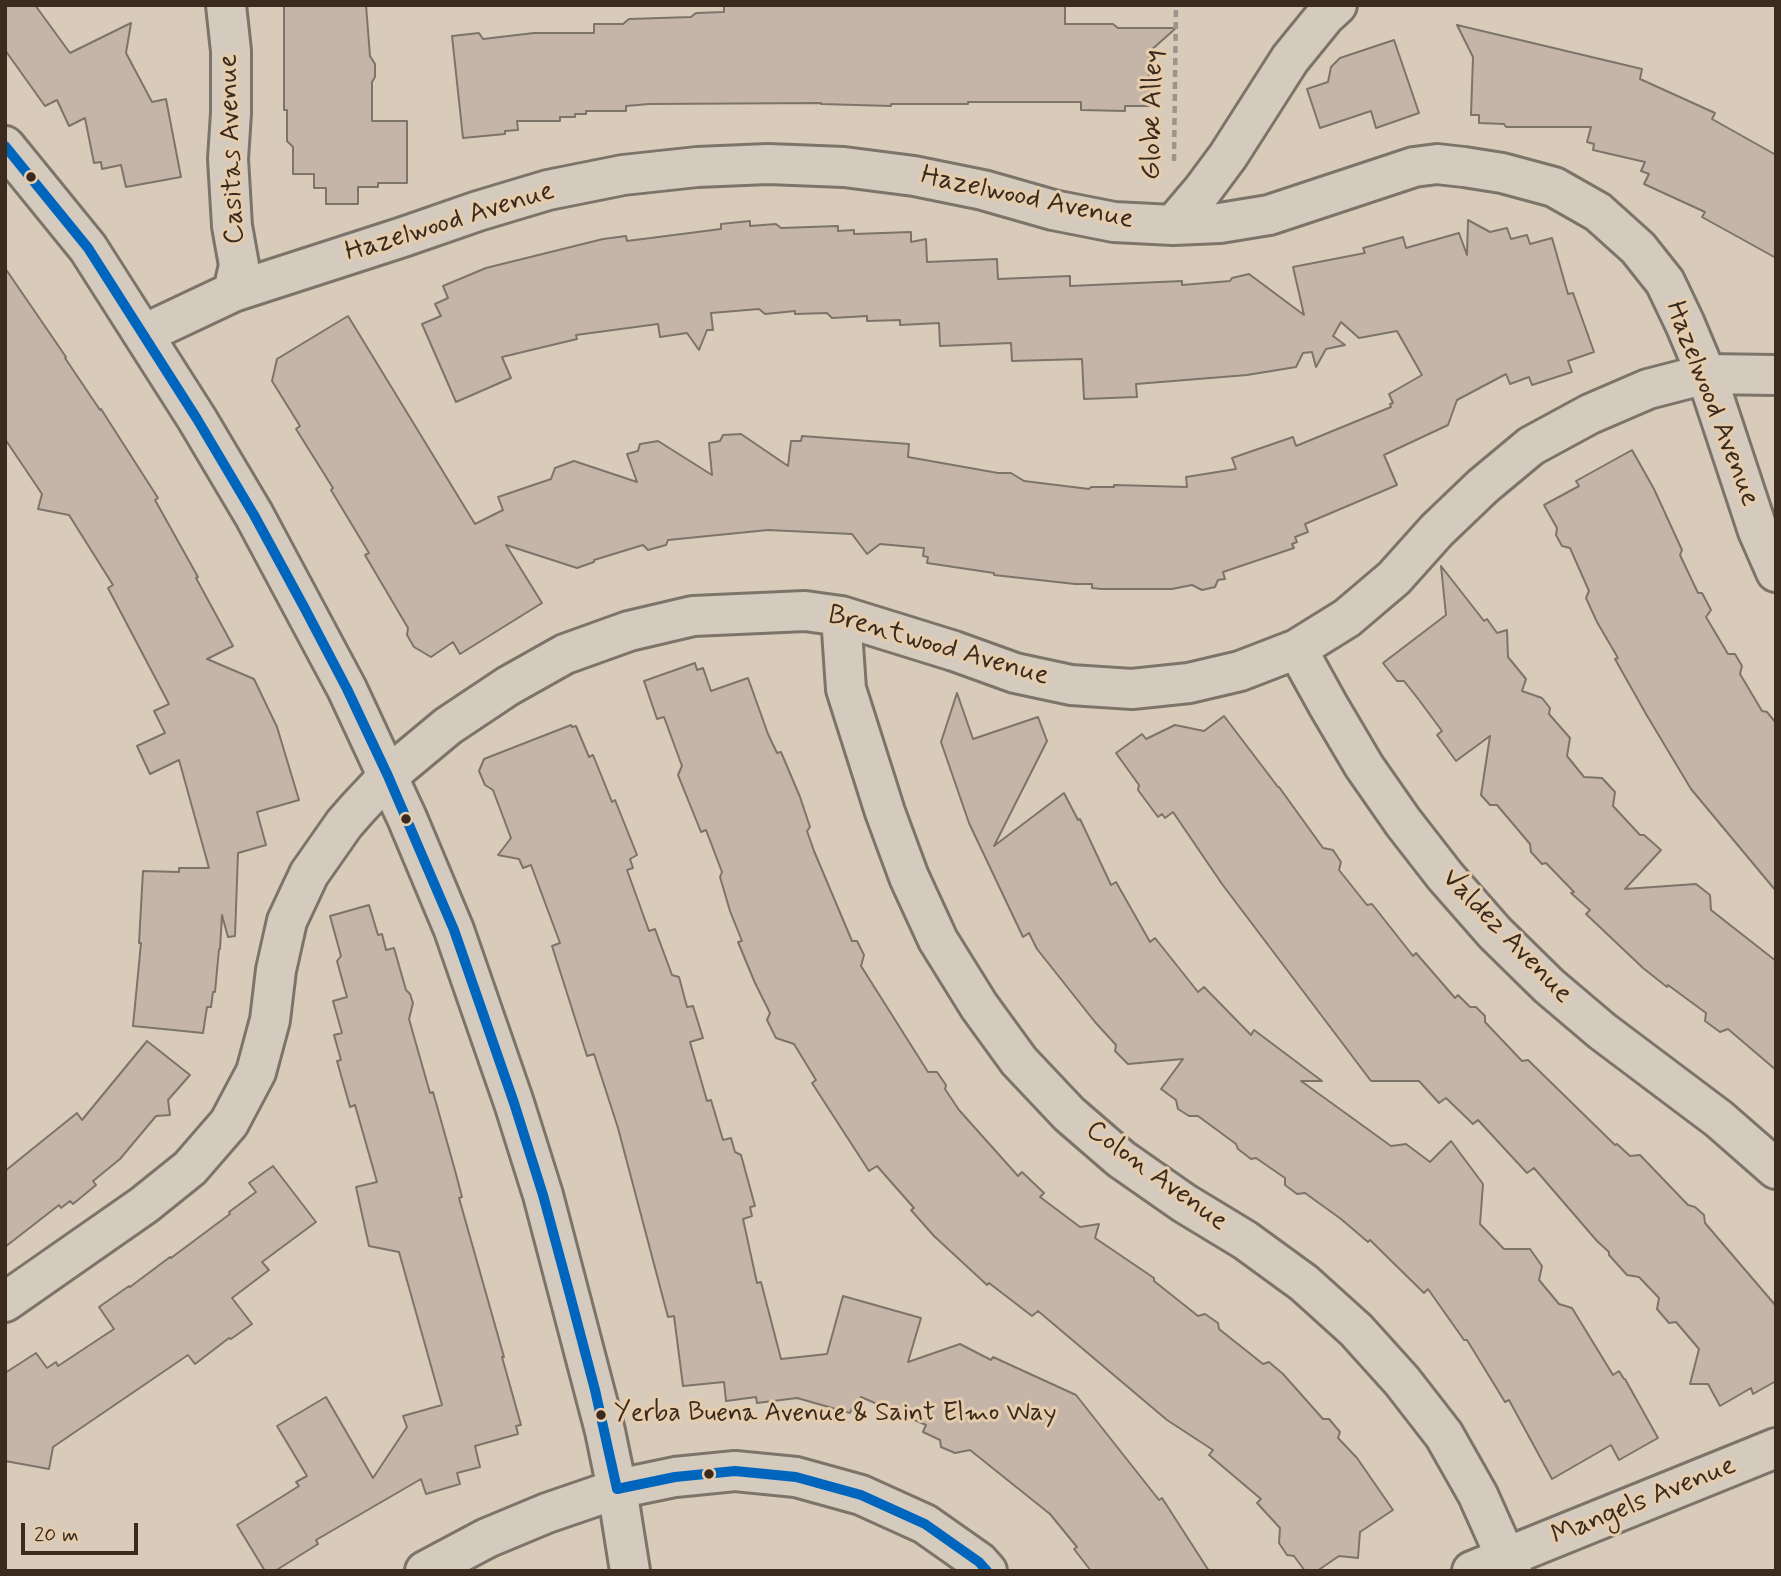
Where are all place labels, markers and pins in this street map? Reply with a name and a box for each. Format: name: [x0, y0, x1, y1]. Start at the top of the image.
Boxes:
unlabelled marker: [24, 170, 38, 184]
unlabelled marker: [399, 812, 413, 826]
place label: Yerba Buena Avenue & Saint Elmo Way: [614, 1399, 1057, 1431]
marker: Yerba Buena Avenue & Saint Elmo Way: [594, 1408, 608, 1422]
unlabelled marker: [702, 1467, 716, 1481]

